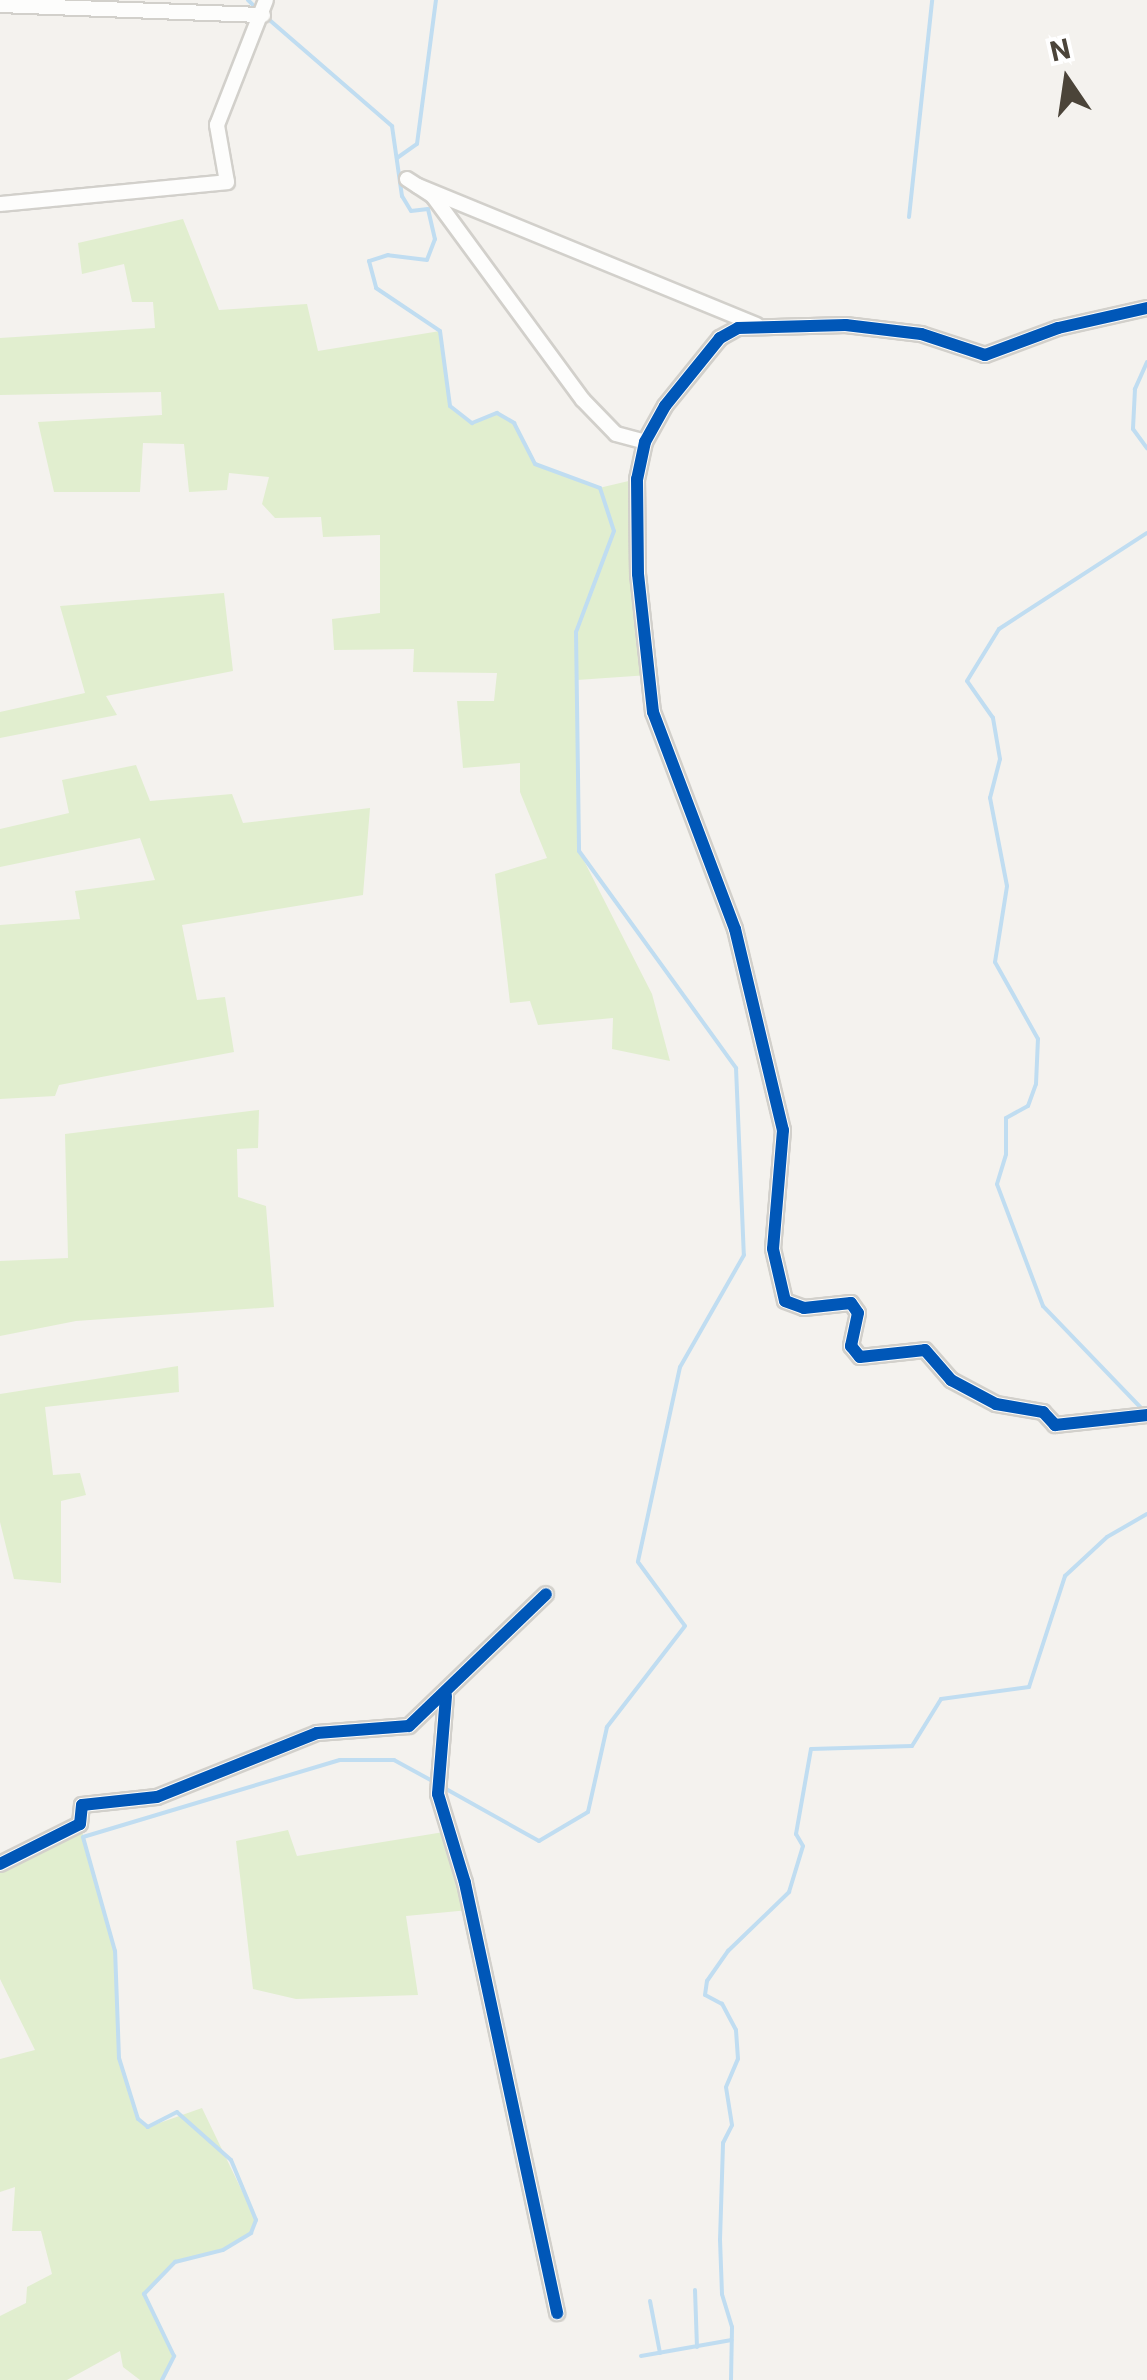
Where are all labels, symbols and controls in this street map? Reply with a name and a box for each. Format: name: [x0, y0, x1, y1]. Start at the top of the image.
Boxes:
north arrow: [1017, 30, 1117, 130]
text: N: [1047, 32, 1073, 69]

